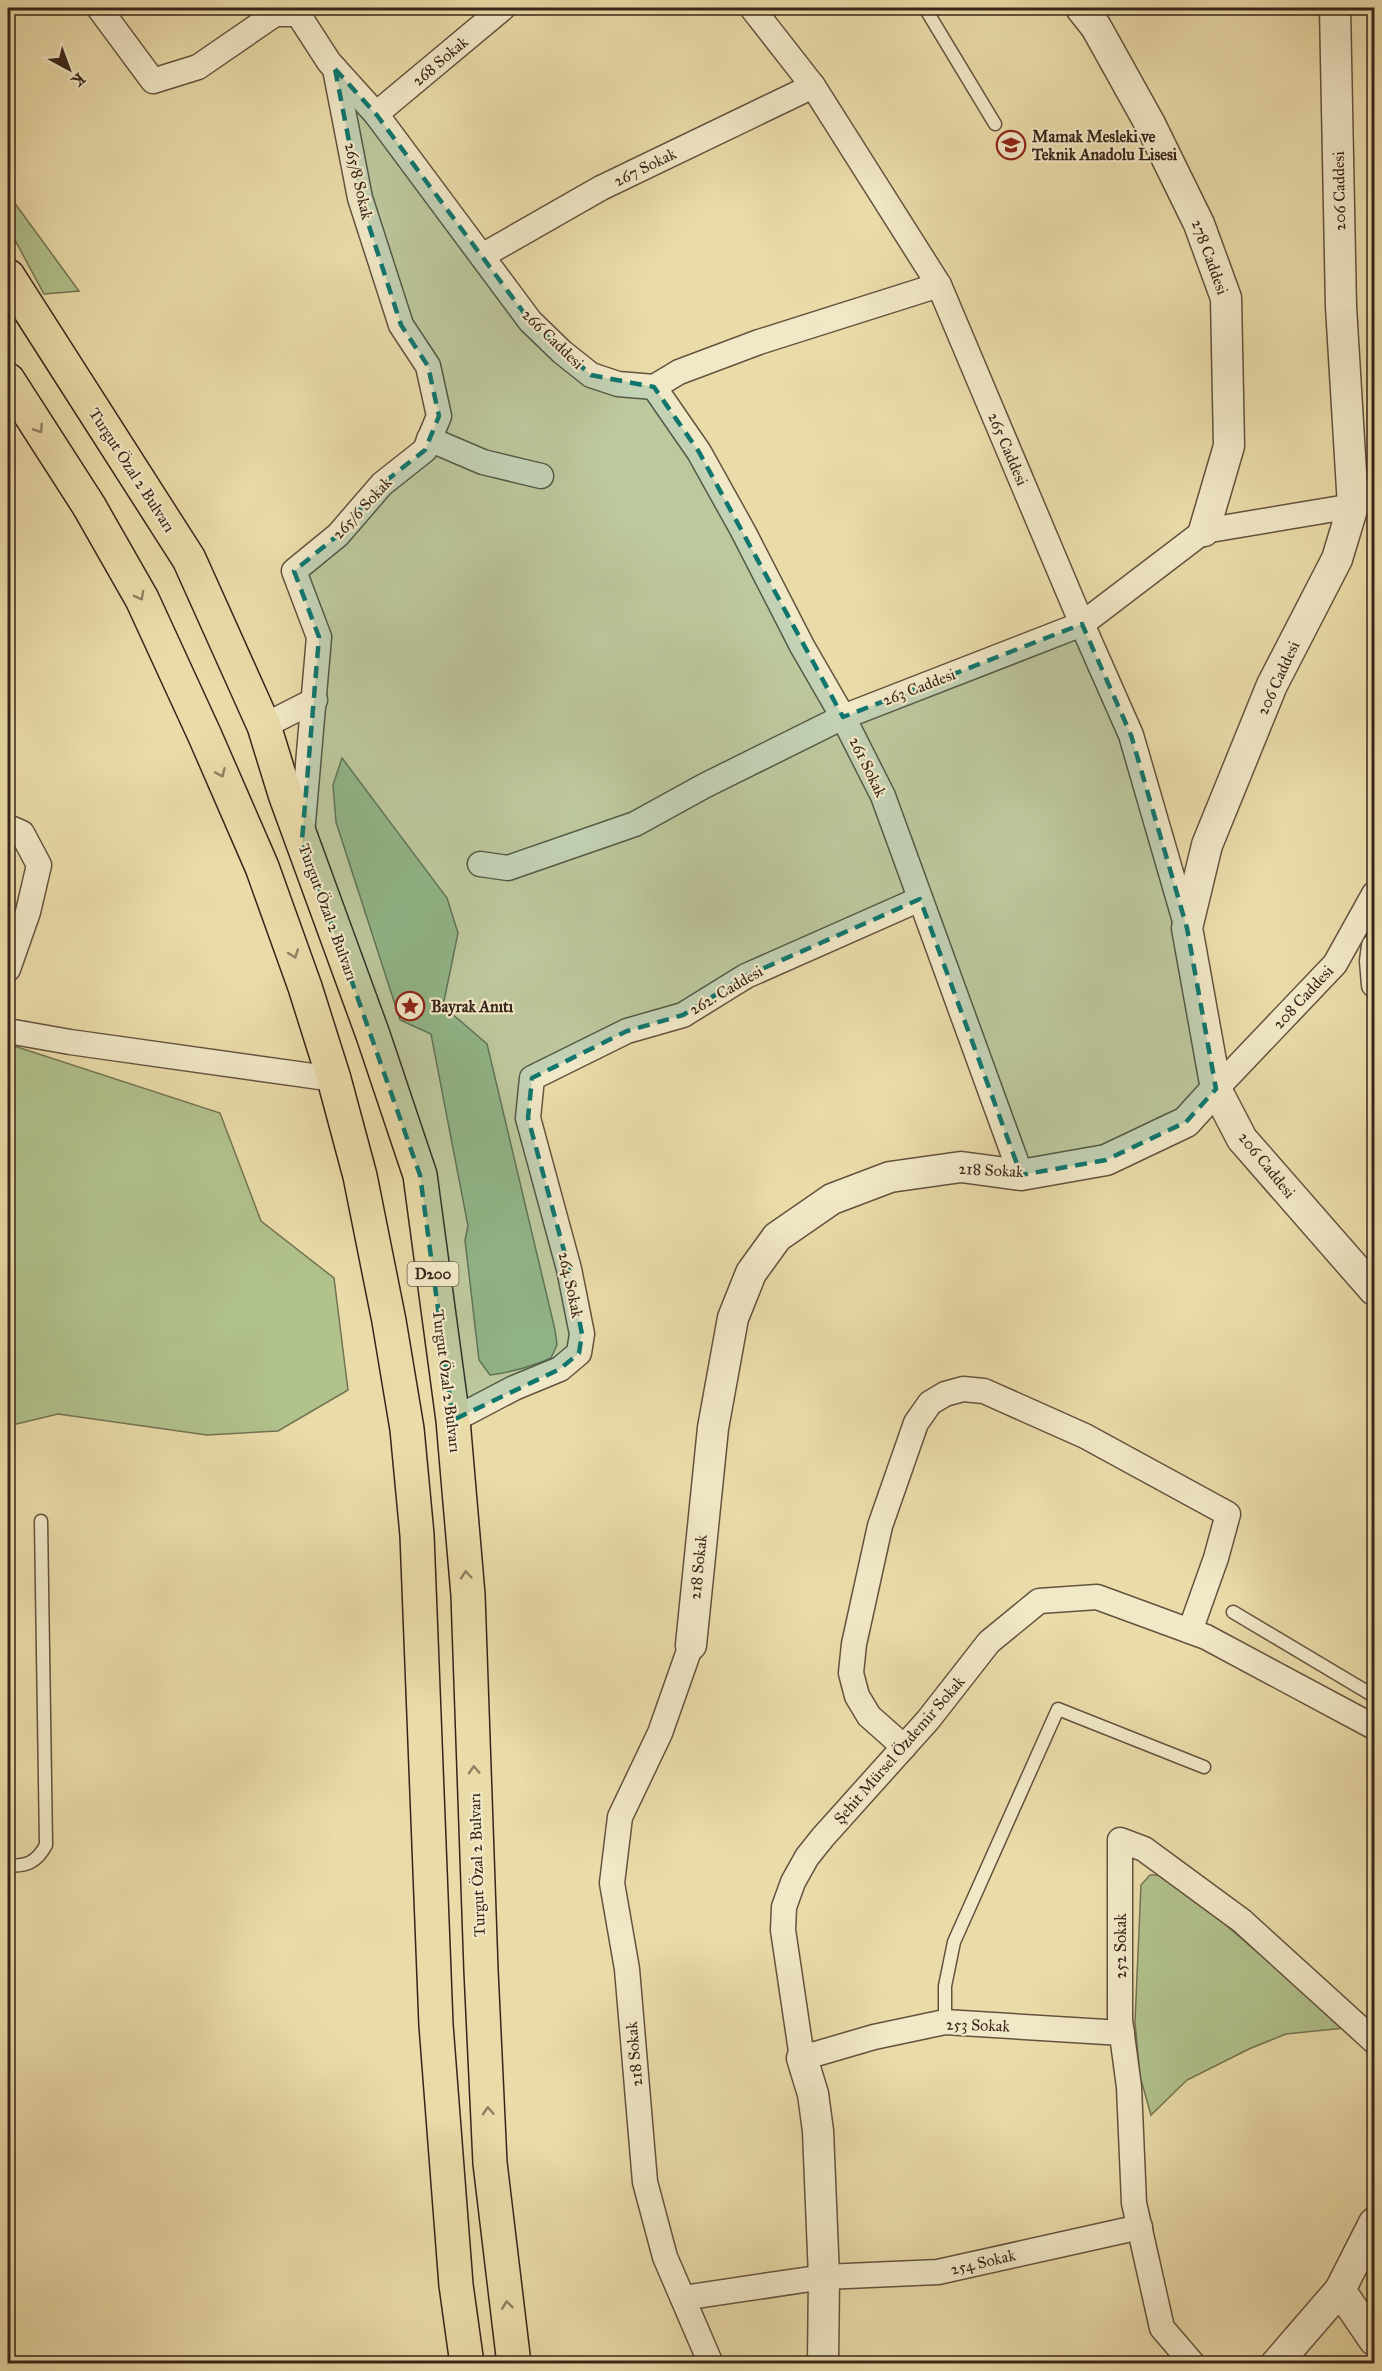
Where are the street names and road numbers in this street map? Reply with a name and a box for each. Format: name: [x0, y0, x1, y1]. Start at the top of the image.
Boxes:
street label: 268 Sokak: [408, 32, 472, 90]
street label: 265/8 Sokak: [341, 141, 377, 222]
street label: 267 Sokak: [611, 144, 680, 190]
street label: 206 Caddesi: [1329, 151, 1349, 231]
street label: 278 Caddesi: [1188, 217, 1233, 298]
street label: 266 Caddesi: [518, 305, 588, 373]
street label: Turgut Özal 2 Bulvarı: [84, 404, 180, 537]
street label: 265 Caddesi: [984, 410, 1032, 489]
street label: 265/6 Sokak: [328, 473, 396, 543]
street label: 206 Caddesi: [1253, 637, 1304, 718]
street label: 263 Caddesi: [880, 664, 959, 710]
street label: 261 Sokak: [845, 734, 891, 801]
street label: Turgut Özal 2 Bulvarı: [294, 841, 363, 984]
street label: 262. Caddesi: [686, 961, 767, 1019]
street label: 208 Caddesi: [1269, 961, 1338, 1033]
street label: 206 Caddesi: [1235, 1128, 1300, 1202]
street label: 218 Sokak: [958, 1159, 1025, 1181]
street label: 264 Sokak: [555, 1250, 587, 1320]
road number: D200: [408, 1262, 458, 1286]
street label: Turgut Özal 2 Bulvarı: [428, 1308, 466, 1454]
street label: 218 Sokak: [685, 1533, 711, 1600]
street label: Şehit Mürsel Özdemir Sokak: [829, 1671, 969, 1828]
street label: Turgut Özal 2 Bulvarı: [464, 1792, 490, 1937]
street label: 252 Sokak: [1111, 1913, 1130, 1979]
street label: 253 Sokak: [946, 2014, 1011, 2036]
street label: 218 Sokak: [622, 2020, 646, 2087]
street label: 254 Sokak: [949, 2245, 1018, 2279]

